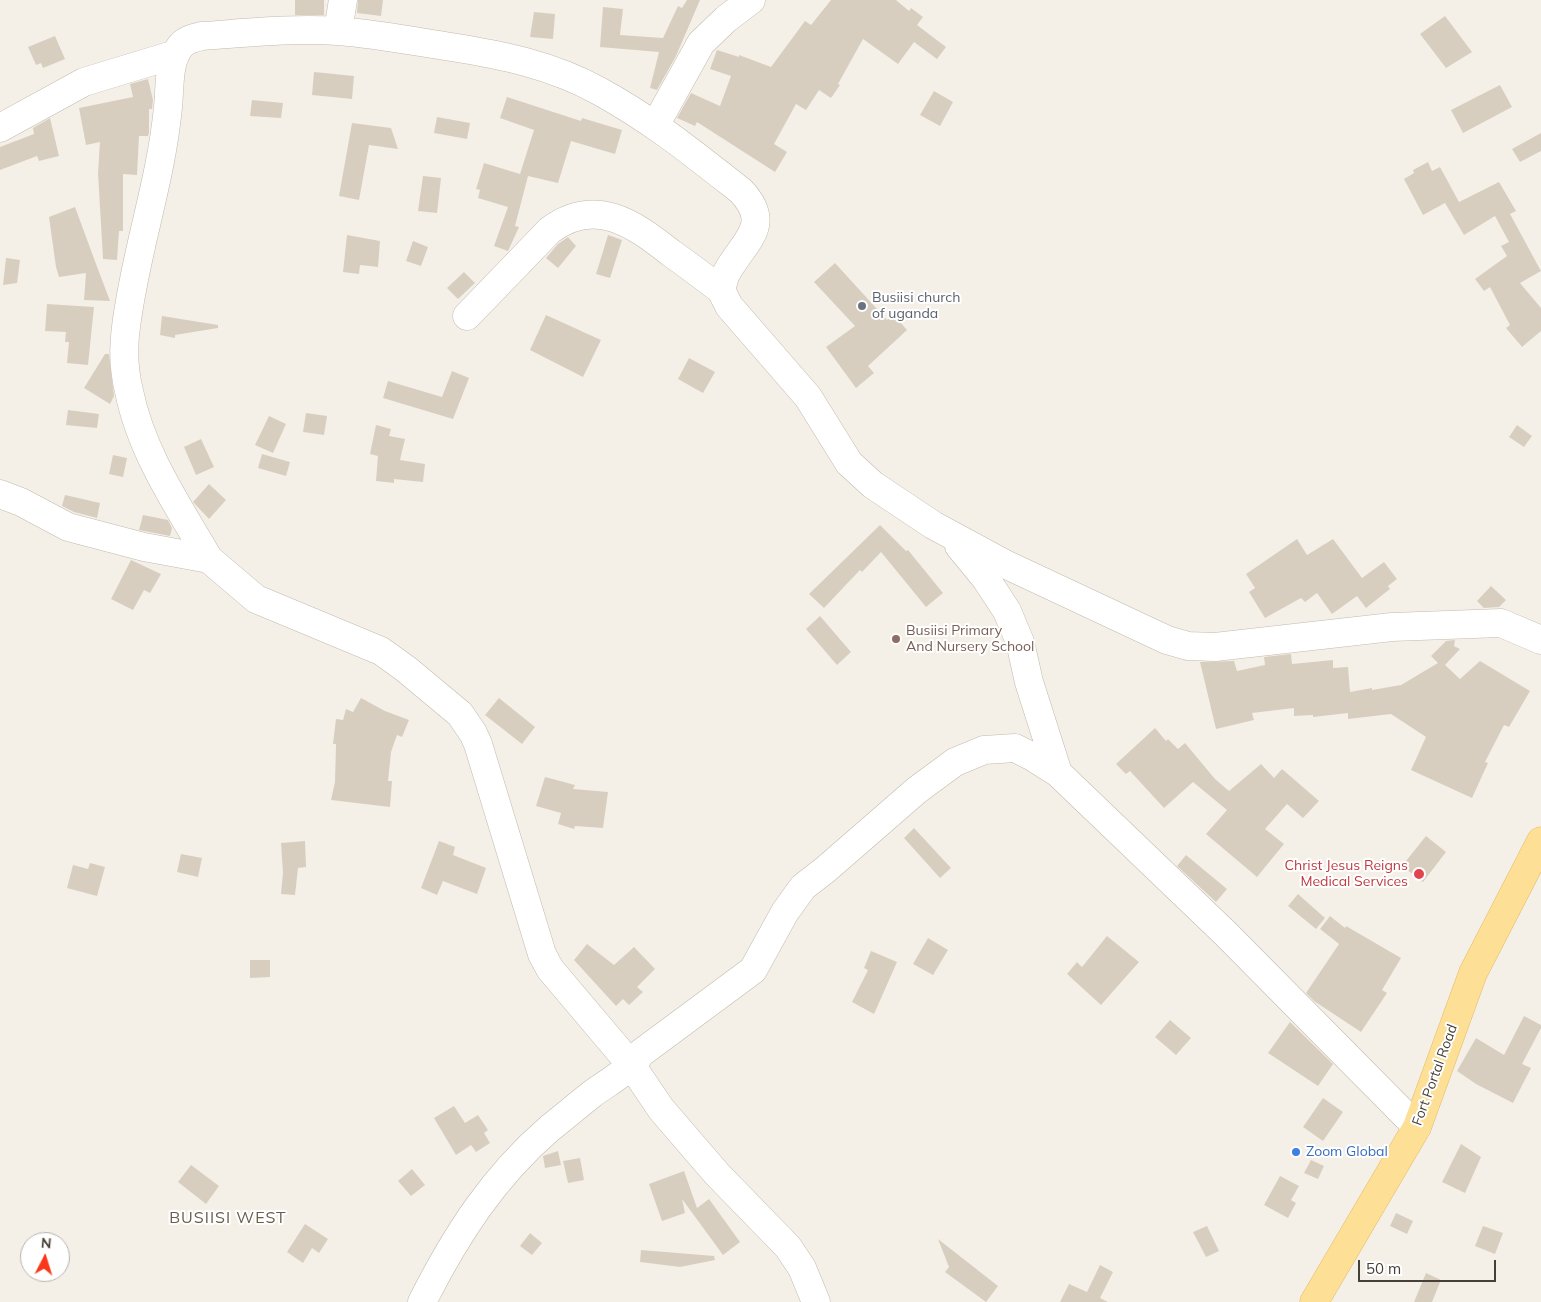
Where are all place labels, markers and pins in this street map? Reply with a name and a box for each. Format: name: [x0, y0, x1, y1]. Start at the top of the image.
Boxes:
place label: Busiisi church of uganda: [872, 290, 960, 322]
marker: Busiisi church of uganda: [856, 300, 868, 312]
place label: Busiisi Primary And Nursery School: [906, 623, 1034, 656]
marker: Busiisi Primary And Nursery School: [890, 633, 902, 645]
place label: Christ Jesus Reigns Medical Services: [1284, 858, 1408, 890]
marker: Christ Jesus Reigns Medical Services: [1412, 867, 1426, 881]
place label: Zoom Global: [1306, 1144, 1388, 1160]
marker: Zoom Global: [1290, 1146, 1302, 1158]

